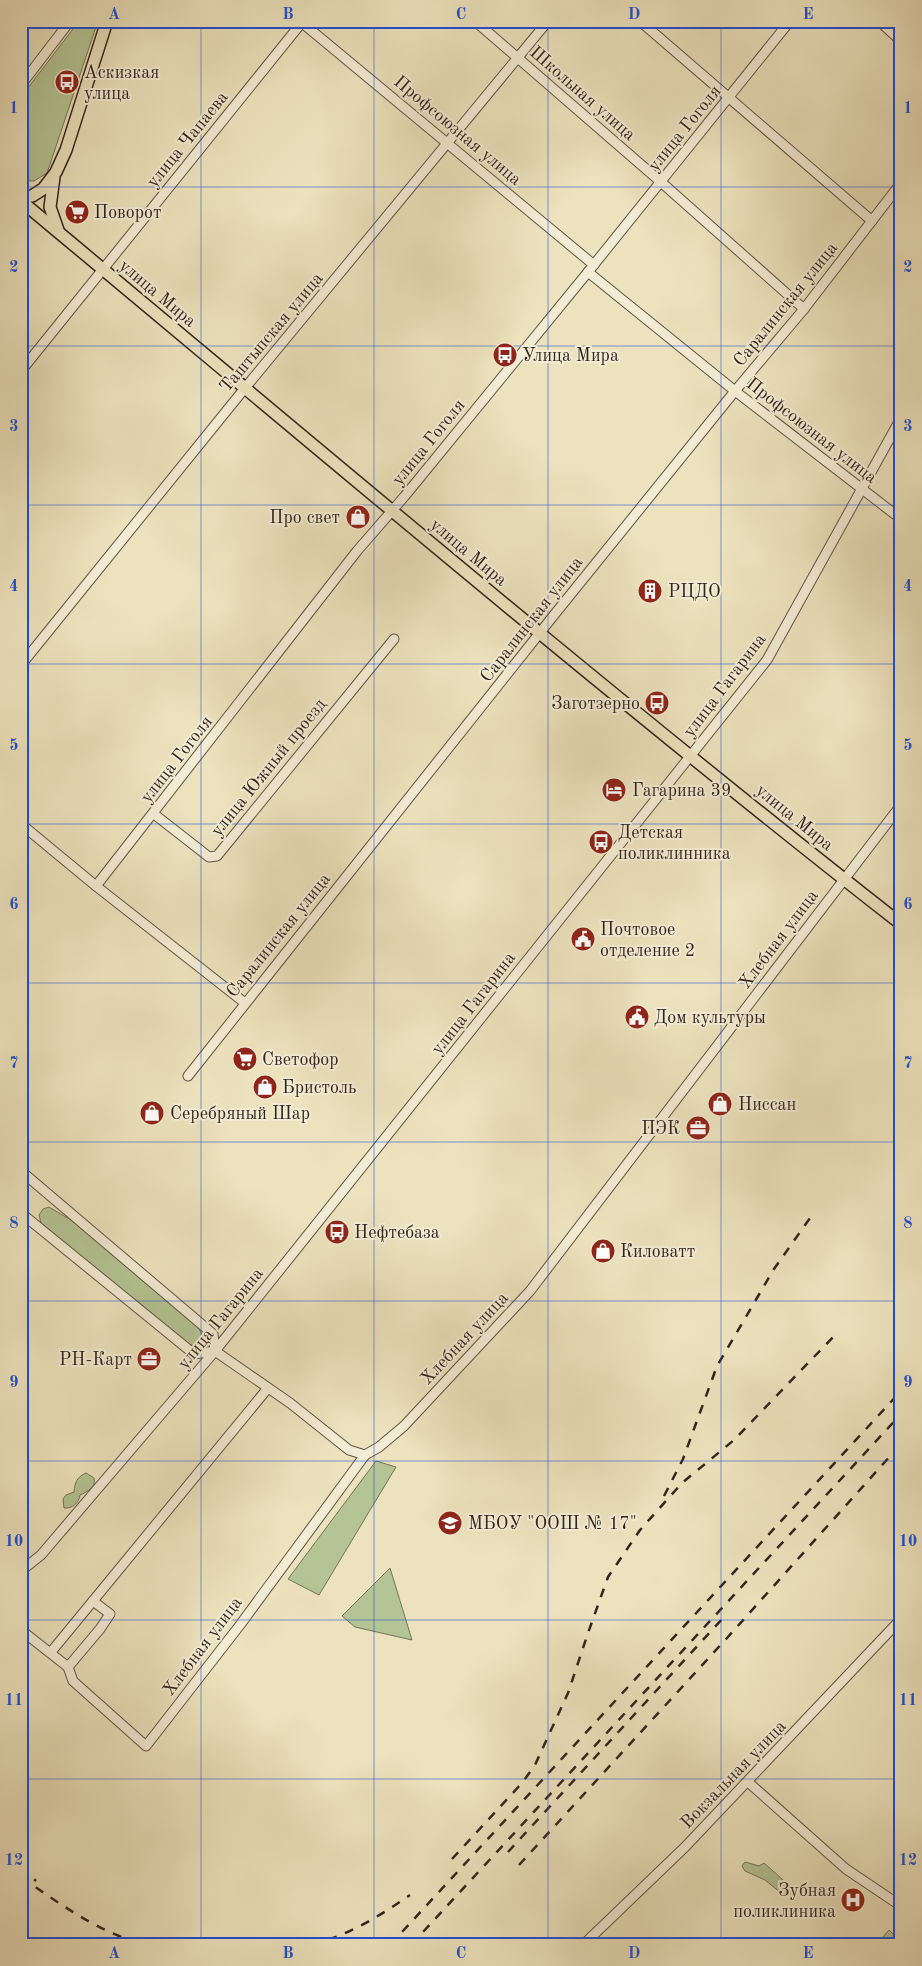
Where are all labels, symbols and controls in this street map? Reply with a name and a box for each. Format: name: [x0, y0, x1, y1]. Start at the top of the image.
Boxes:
text: A: [108, 7, 120, 23]
text: B: [282, 7, 294, 23]
text: C: [456, 7, 466, 23]
text: D: [628, 7, 640, 23]
text: E: [802, 7, 814, 23]
street label: Школьная улица: [526, 43, 639, 144]
place label: Аскизкая улица: [84, 64, 159, 103]
bus stop icon: Аскизкая улица: [54, 69, 80, 95]
street label: Профсоюзная улица: [390, 72, 525, 190]
street label: улица Гоголя: [645, 82, 725, 175]
street label: улица Чапаева: [144, 88, 232, 191]
text: 1: [9, 101, 19, 117]
text: 1: [903, 101, 913, 117]
supermarket icon: Поворот: [64, 199, 90, 225]
place label: Поворот: [94, 204, 161, 222]
street label: Саралинская улица: [730, 239, 841, 370]
street label: улица Мира: [116, 257, 199, 331]
text: 2: [9, 260, 19, 276]
text: 2: [903, 260, 913, 276]
street label: Таштыпская улица: [217, 269, 327, 396]
bus stop icon: Улица Мира: [492, 342, 518, 368]
place label: Улица Мира: [522, 347, 619, 365]
street label: Профсоюзная улица: [742, 374, 880, 488]
street label: улица Гоголя: [389, 396, 469, 489]
text: 3: [9, 419, 19, 435]
text: 3: [903, 419, 913, 435]
shop icon: Про свет: [345, 504, 371, 530]
place label: Про свет: [269, 509, 340, 527]
street label: улица Мира: [427, 516, 510, 590]
street label: Саралинская улица: [477, 553, 586, 686]
building icon: РЦДО: [637, 578, 663, 604]
text: 4: [9, 579, 19, 595]
text: 4: [903, 579, 913, 595]
place label: РЦДО: [668, 583, 721, 601]
street label: улица Гагарина: [680, 630, 770, 741]
bus stop icon: Заготзерно: [644, 690, 670, 716]
street label: улица Южный проезд: [208, 695, 330, 840]
place label: Заготзерно: [551, 695, 640, 713]
street label: улица Гоголя: [137, 713, 216, 806]
text: 5: [9, 738, 19, 754]
text: 5: [903, 738, 913, 754]
hotel icon: Гагарина 39: [601, 777, 627, 803]
street label: улица Мира: [752, 781, 837, 854]
place label: Гагарина 39: [632, 782, 731, 800]
place label: Детская поликлинника: [618, 824, 731, 863]
bus stop icon: Детская поликлинника: [588, 829, 614, 855]
street label: Саралинская улица: [223, 870, 334, 1001]
street label: Хлебная улица: [736, 887, 822, 993]
text: 6: [9, 897, 19, 913]
text: 6: [903, 897, 913, 913]
place label: Почтовое отделение 2: [600, 921, 695, 960]
public building icon: Почтовое отделение 2: [570, 926, 596, 952]
street label: улица Гагарина: [428, 949, 519, 1058]
public building icon: Дом культуры: [624, 1004, 650, 1030]
place label: Дом культуры: [654, 1009, 766, 1027]
supermarket icon: Светофор: [232, 1046, 258, 1072]
place label: Светофор: [262, 1051, 339, 1070]
text: 7: [9, 1056, 19, 1072]
text: 7: [903, 1056, 913, 1072]
shop icon: Бристоль: [252, 1074, 278, 1100]
place label: Бристоль: [282, 1079, 356, 1097]
shop icon: Ниссан: [707, 1091, 733, 1117]
place label: Ниссан: [738, 1096, 796, 1114]
shop icon: Серебряный Шар: [139, 1100, 165, 1126]
place label: Серебряный Шар: [170, 1105, 310, 1123]
office icon: ПЭК: [685, 1115, 711, 1141]
place label: ПЭК: [641, 1120, 680, 1138]
text: 8: [9, 1216, 19, 1232]
text: 8: [903, 1216, 913, 1232]
bus stop icon: Нефтебаза: [324, 1219, 350, 1245]
place label: Нефтебаза: [354, 1224, 440, 1243]
shop icon: Киловатт: [590, 1238, 616, 1264]
place label: Киловатт: [620, 1243, 695, 1261]
street label: улица Гагарина: [175, 1264, 267, 1373]
street label: Хлебная улица: [418, 1289, 512, 1388]
office icon: РН-Карт: [136, 1346, 162, 1372]
place label: РН-Карт: [59, 1351, 132, 1369]
text: 9: [9, 1375, 19, 1391]
text: 9: [903, 1375, 913, 1391]
school or university icon: МБОУ "ООШ № 17": [437, 1510, 463, 1536]
place label: МБОУ "ООШ № 17": [468, 1515, 637, 1533]
text: 10: [5, 1534, 23, 1550]
text: 10: [899, 1534, 917, 1550]
street label: Хлебная улица: [160, 1594, 246, 1700]
text: 11: [5, 1693, 23, 1709]
text: 11: [899, 1693, 917, 1709]
street label: Вокзальная улица: [678, 1717, 790, 1832]
text: 12: [5, 1853, 23, 1869]
text: 12: [899, 1853, 917, 1869]
place label: Зубная поликлиника: [733, 1882, 836, 1921]
hospital icon: Зубная поликлиника: [840, 1887, 866, 1913]
text: A: [108, 1946, 120, 1962]
text: B: [282, 1946, 294, 1962]
text: C: [456, 1946, 466, 1962]
text: D: [628, 1946, 640, 1962]
text: E: [802, 1946, 814, 1962]

